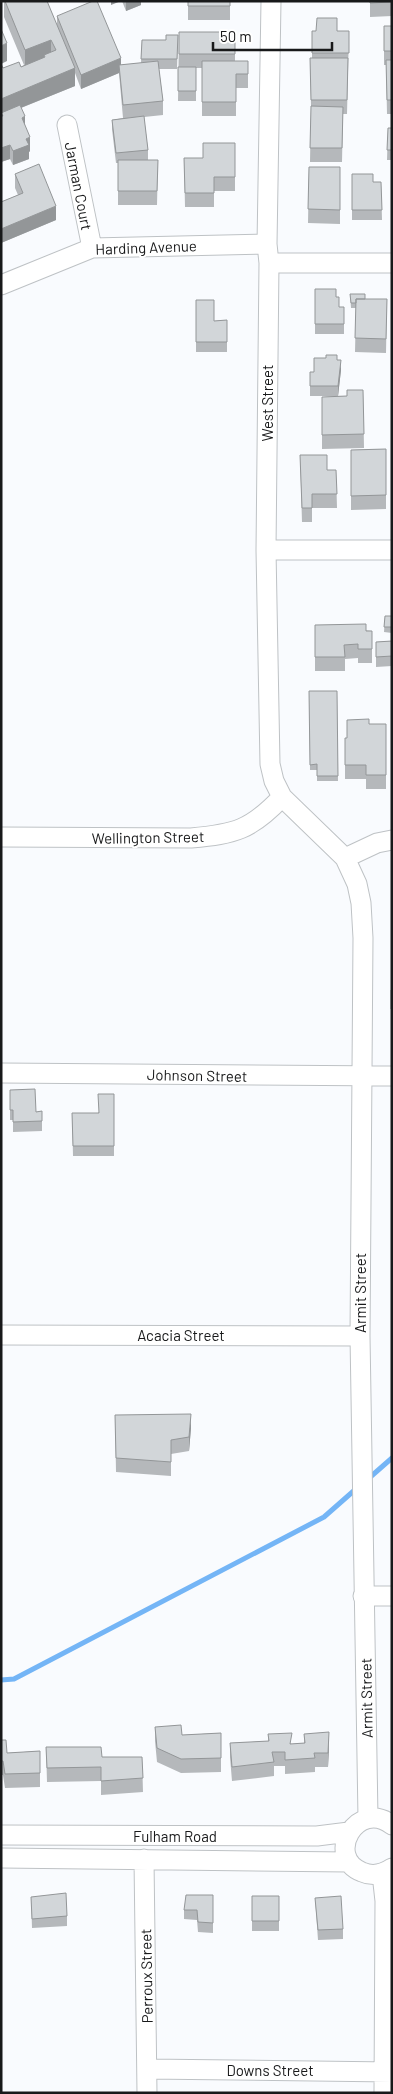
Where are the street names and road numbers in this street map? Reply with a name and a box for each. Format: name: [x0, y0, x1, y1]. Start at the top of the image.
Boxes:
street label: Jarman Court: [62, 140, 96, 232]
street label: Harding Avenue: [95, 236, 197, 258]
street label: West Street: [258, 365, 276, 441]
street label: Wellington Street: [91, 827, 205, 847]
street label: Johnson Street: [147, 1065, 247, 1085]
street label: Armit Street: [351, 1253, 369, 1333]
street label: Acacia Street: [137, 1326, 225, 1344]
street label: Armit Street: [356, 1658, 376, 1738]
street label: Fulham Road: [133, 1827, 217, 1845]
street label: Perroux Street: [136, 1928, 156, 2024]
street label: Downs Street: [226, 2061, 314, 2079]

